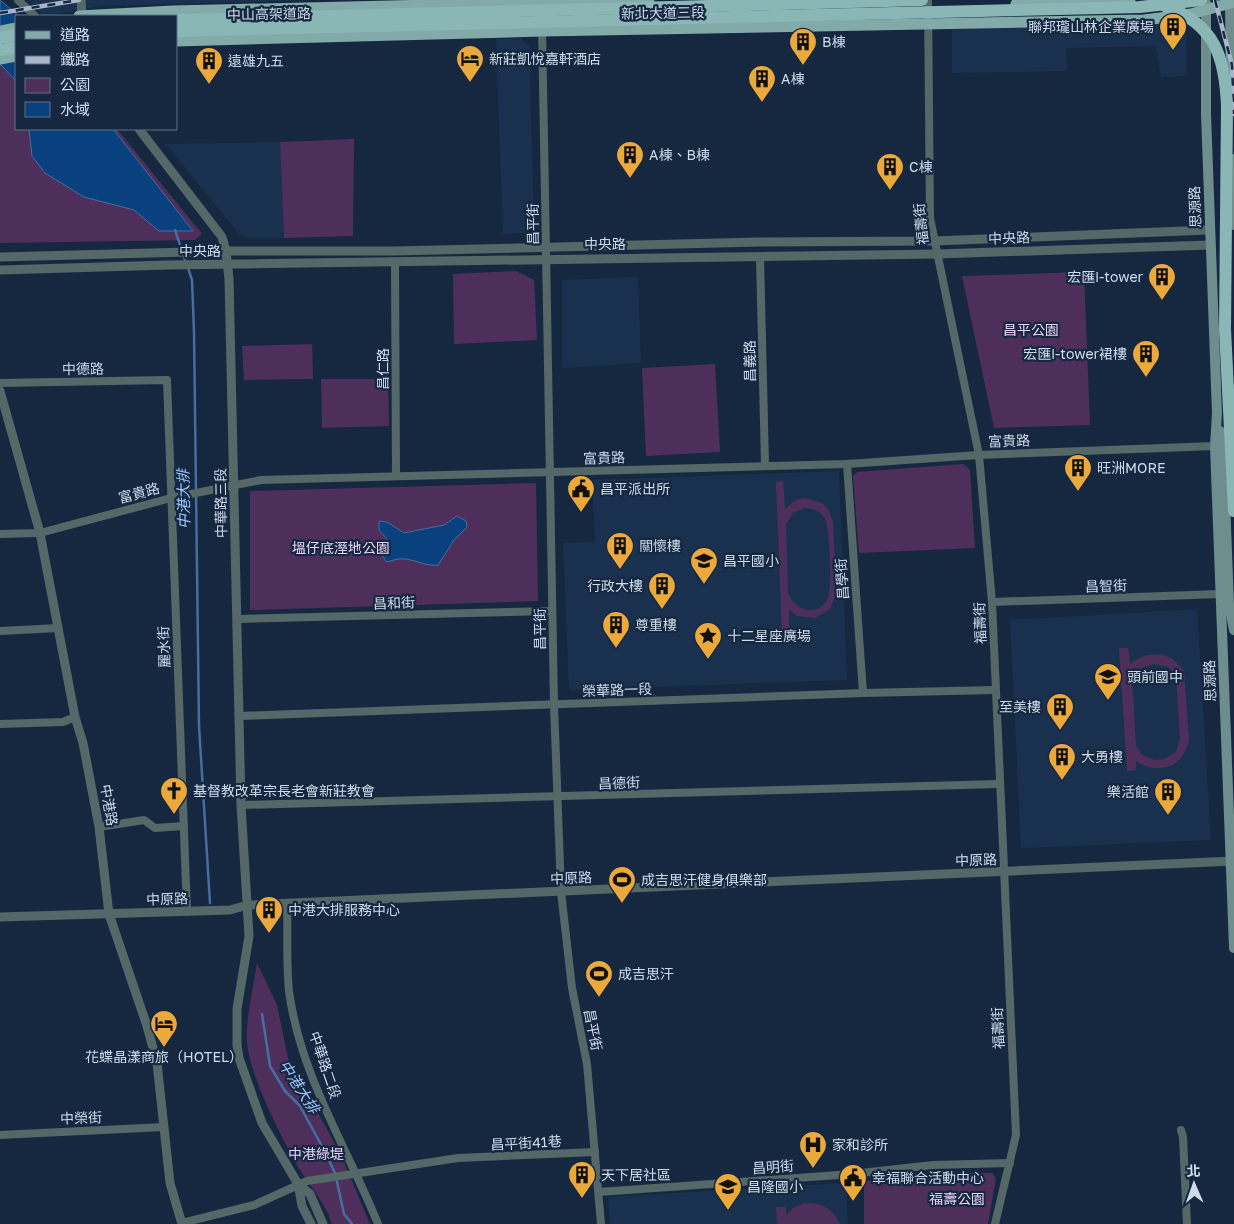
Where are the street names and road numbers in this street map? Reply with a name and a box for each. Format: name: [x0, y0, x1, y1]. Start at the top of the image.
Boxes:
street label: 新北大道三段: [621, 3, 705, 22]
street label: 中山高架道路: [227, 4, 311, 23]
street label: 思源路: [1185, 186, 1204, 228]
street label: 福壽街: [910, 202, 931, 246]
street label: 昌平街: [524, 203, 541, 245]
street label: 中央路: [988, 228, 1030, 247]
street label: 中央路: [584, 235, 626, 252]
street label: 中央路: [179, 242, 221, 259]
street label: 昌義路: [741, 340, 758, 382]
street label: 昌仁路: [374, 348, 391, 390]
street label: 中德路: [62, 360, 104, 377]
street label: 富貴路: [988, 431, 1030, 450]
street label: 富貴路: [583, 448, 625, 467]
street label: 中華路三段: [211, 468, 230, 538]
street label: 富貴路: [116, 479, 161, 506]
street label: 昌學街: [832, 557, 851, 601]
street label: 昌智街: [1085, 576, 1127, 595]
street label: 昌和街: [373, 593, 415, 612]
street label: 福壽街: [970, 602, 989, 644]
street label: 昌平街: [531, 608, 548, 650]
street label: 麗水街: [154, 626, 173, 668]
street label: 思源路: [1200, 660, 1219, 702]
street label: 榮華路一段: [582, 680, 652, 699]
street label: 昌德街: [598, 773, 640, 792]
street label: 中港路: [97, 783, 122, 827]
street label: 中原路: [955, 850, 997, 869]
street label: 中原路: [550, 868, 592, 887]
street label: 中原路: [146, 889, 188, 908]
street label: 福壽街: [988, 1007, 1007, 1049]
street label: 昌平街: [581, 1008, 606, 1052]
street label: 中華路二段: [306, 1029, 345, 1101]
street label: 中榮街: [60, 1108, 102, 1127]
street label: 昌平街41巷: [490, 1132, 562, 1153]
street label: 昌明街: [751, 1157, 795, 1176]

